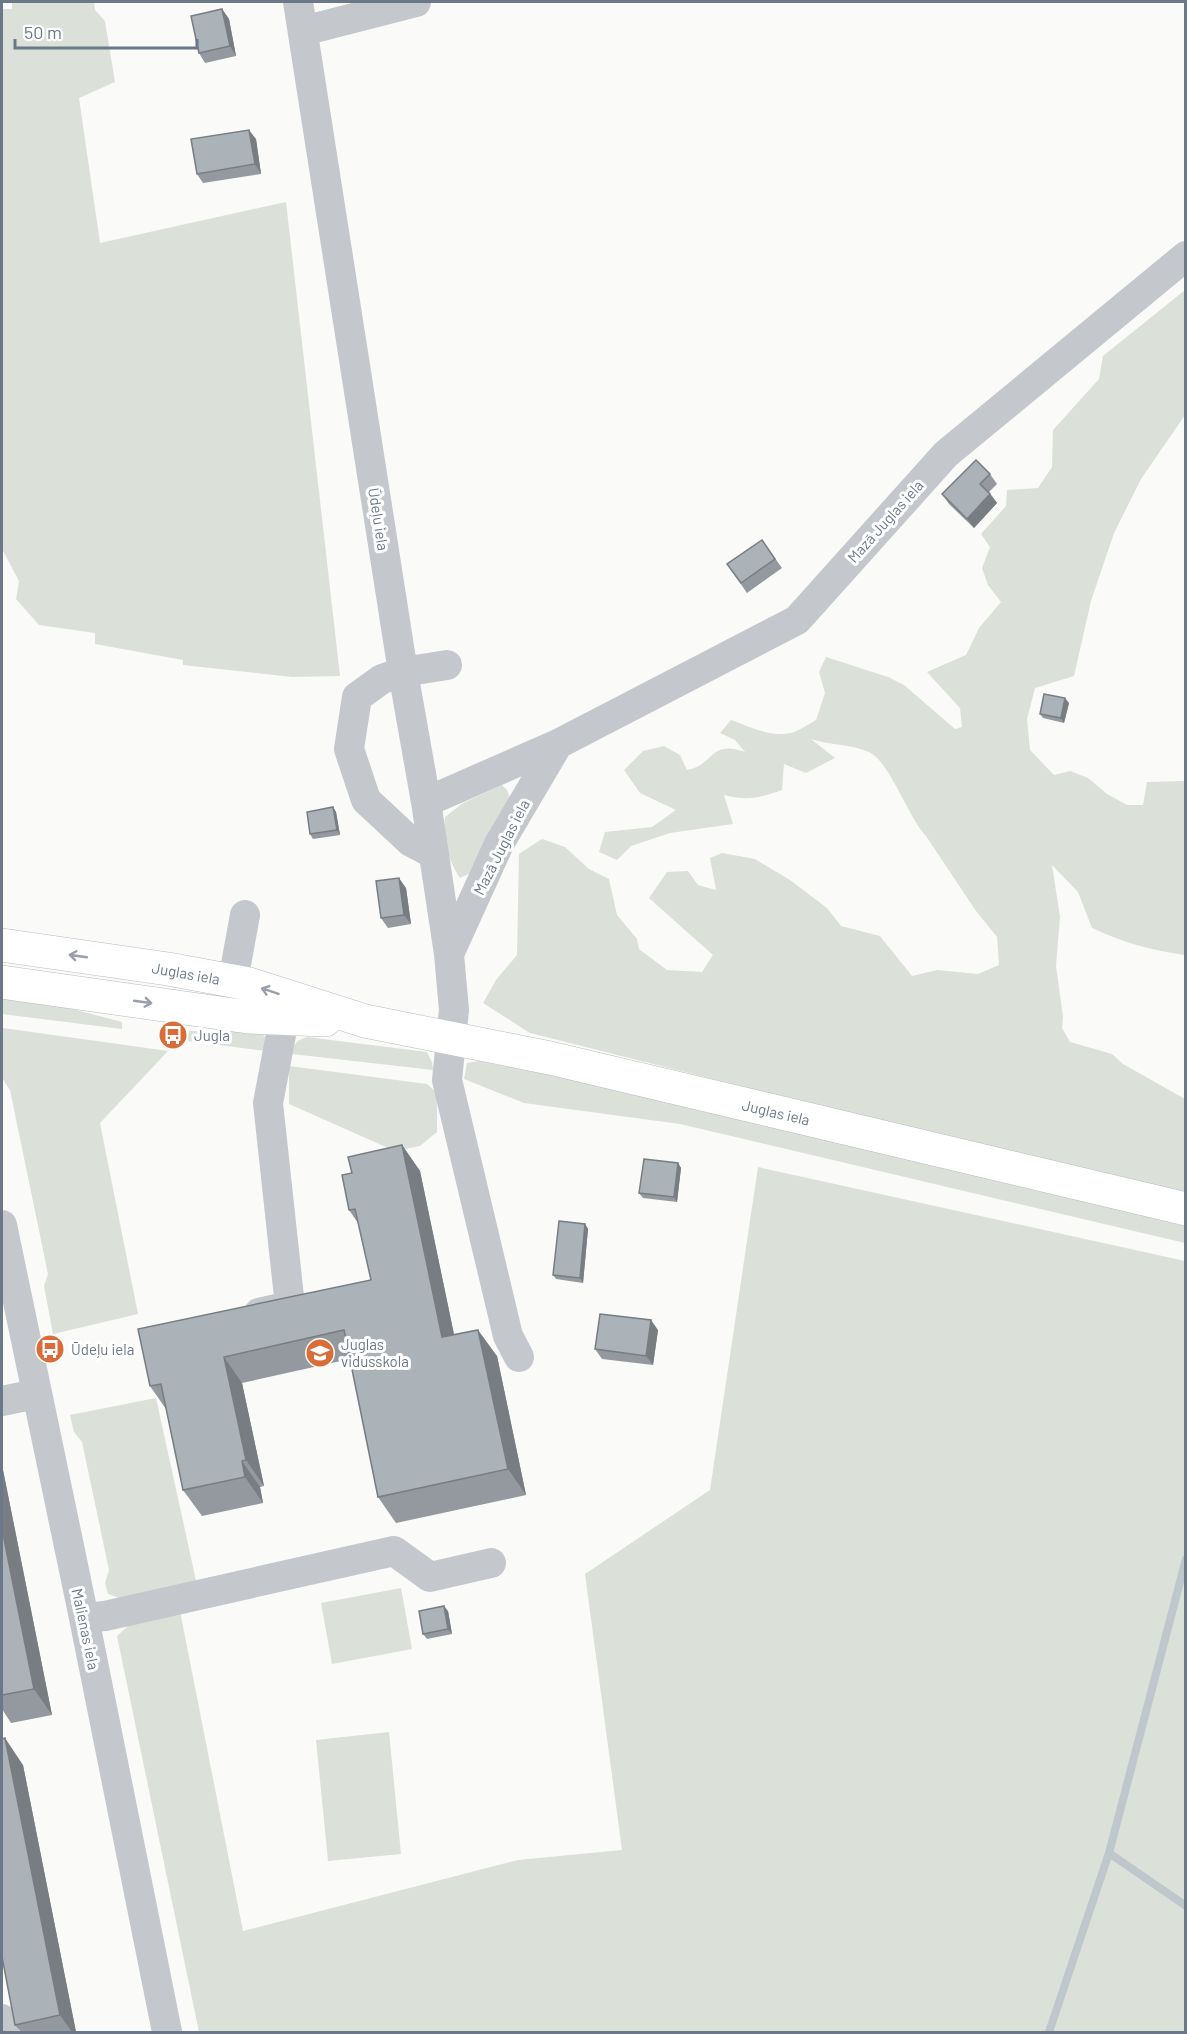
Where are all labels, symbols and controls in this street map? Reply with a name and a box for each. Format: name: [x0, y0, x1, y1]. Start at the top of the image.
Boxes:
scale bar: [15, 12, 196, 50]
text: 50 m: [24, 21, 62, 43]
street label: Mazā Juglas iela: [843, 476, 927, 566]
street label: Ūdeļu iela: [365, 486, 393, 552]
street label: Mazā Juglas iela: [469, 796, 533, 898]
one-way arrow: [69, 951, 88, 962]
street label: Juglas iela: [150, 958, 222, 988]
one-way arrow: [261, 985, 280, 996]
one-way arrow: [132, 996, 152, 1007]
bus stop icon: Jugla: [157, 1019, 189, 1051]
place label: Jugla: [194, 1026, 230, 1044]
street label: Juglas iela: [740, 1095, 812, 1129]
bus stop icon: Ūdeļu iela: [34, 1333, 66, 1365]
place label: Juglas vidusskola: [341, 1335, 409, 1370]
school or university icon: Juglas vidusskola: [304, 1337, 336, 1369]
place label: Ūdeļu iela: [71, 1340, 134, 1358]
street label: Malienas iela: [69, 1587, 103, 1671]

